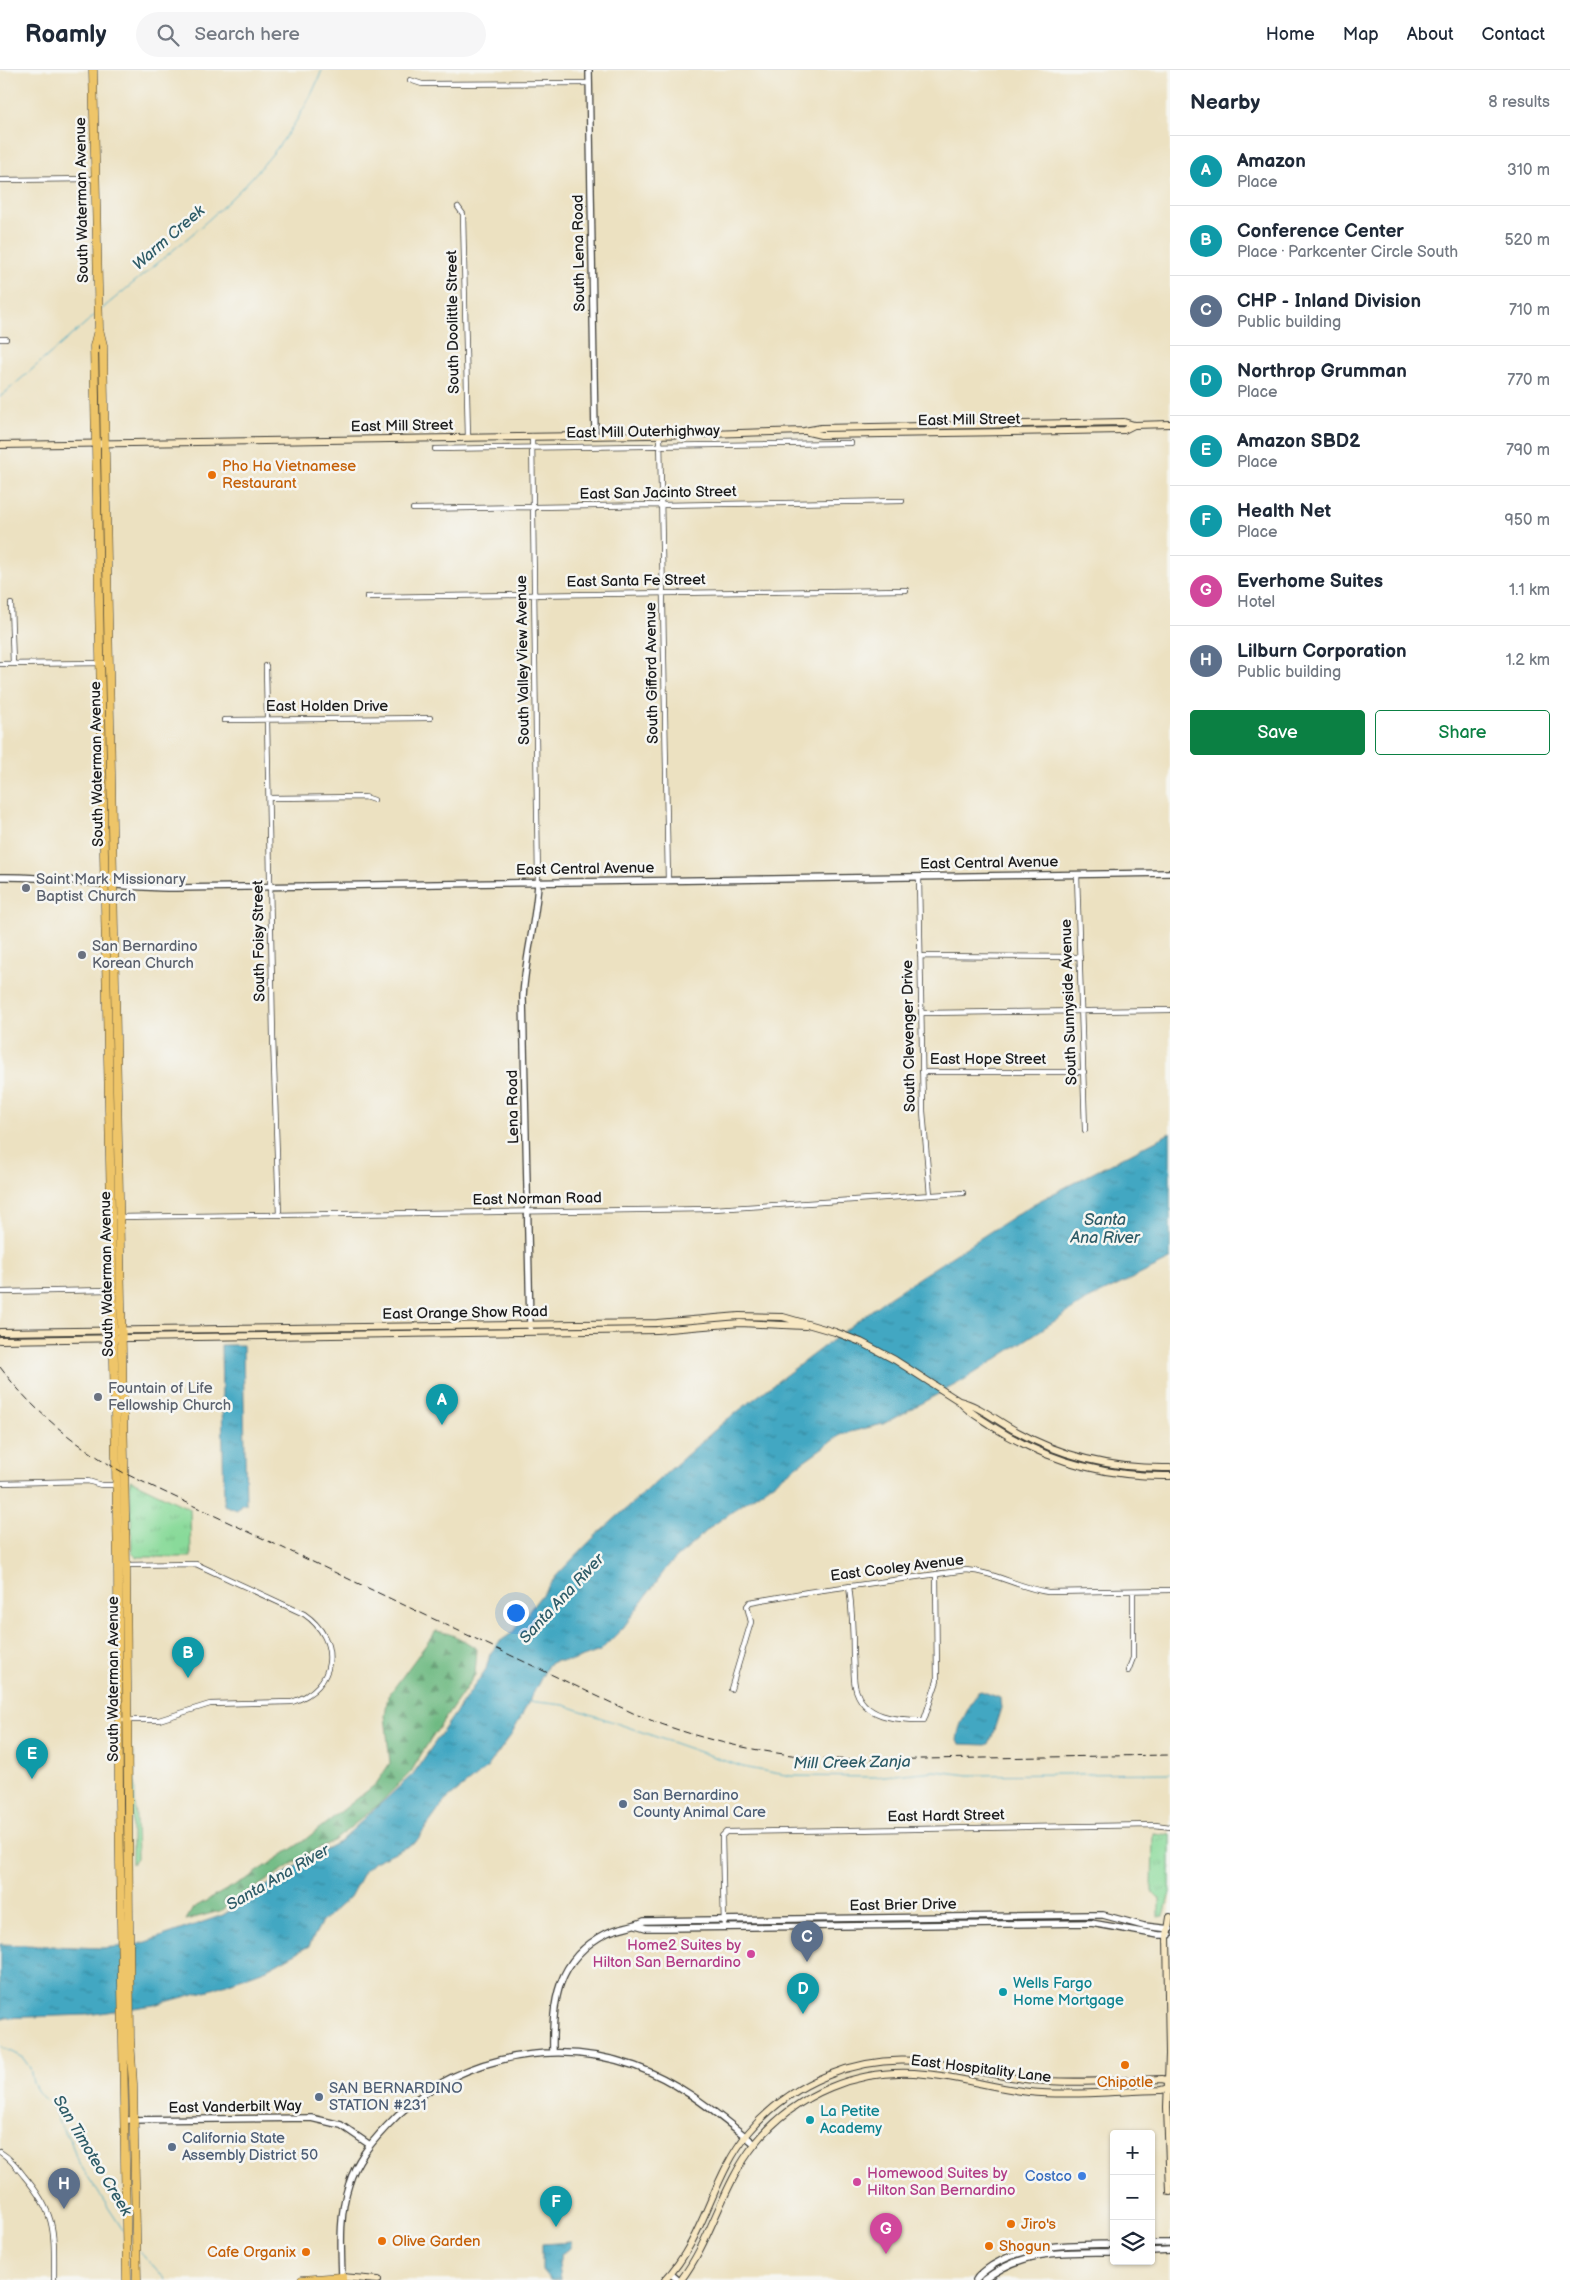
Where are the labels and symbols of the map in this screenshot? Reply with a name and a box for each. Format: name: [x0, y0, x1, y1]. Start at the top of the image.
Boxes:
street label: South Waterman Avenue: [71, 117, 93, 283]
street label: South Lena Road: [568, 194, 590, 312]
water label: Warm Creek: [129, 201, 210, 275]
street label: South Doolittle Street: [442, 250, 464, 394]
street label: East Mill Street: [918, 410, 1021, 430]
street label: East Mill Street: [351, 416, 454, 436]
street label: East Mill Outerhighway: [566, 421, 720, 443]
place label: Pho Ha Vietnamese Restaurant: [222, 457, 356, 493]
marker: Pho Ha Vietnamese Restaurant: [206, 469, 218, 481]
street label: East San Jacinto Street: [579, 482, 737, 504]
street label: East Santa Fe Street: [566, 570, 706, 592]
street label: South Valley View Avenue: [512, 575, 534, 745]
street label: South Gifford Avenue: [641, 602, 663, 744]
street label: South Waterman Avenue: [86, 681, 108, 847]
street label: East Holden Drive: [266, 697, 388, 716]
street label: East Central Avenue: [920, 852, 1058, 874]
street label: East Central Avenue: [516, 858, 654, 880]
place label: Saint Mark Missionary Baptist Church: [36, 870, 186, 906]
street label: South Foisy Street: [248, 880, 270, 1002]
marker: Saint Mark Missionary Baptist Church: [20, 882, 32, 894]
street label: South Sunnyside Avenue: [1057, 918, 1081, 1085]
place label: San Bernardino Korean Church: [92, 937, 198, 973]
marker: San Bernardino Korean Church: [76, 949, 88, 961]
street label: South Clevenger Drive: [898, 960, 920, 1112]
street label: East Hope Street: [930, 1050, 1047, 1069]
street label: Lena Road: [503, 1070, 523, 1144]
street label: East Norman Road: [472, 1188, 602, 1210]
street label: South Waterman Avenue: [96, 1191, 118, 1357]
water label: Santa Ana River: [1069, 1211, 1141, 1248]
street label: East Orange Show Road: [382, 1302, 548, 1324]
place label: Fountain of Life Fellowship Church: [108, 1379, 231, 1415]
pin: A: [426, 1384, 458, 1425]
marker: Fountain of Life Fellowship Church: [92, 1391, 104, 1403]
water label: Santa Ana River: [516, 1549, 609, 1648]
street label: East Cooley Avenue: [829, 1550, 965, 1586]
street label: South Waterman Avenue: [104, 1596, 123, 1762]
your location: [503, 1600, 529, 1626]
pin: B: [172, 1637, 204, 1678]
pin: E: [16, 1738, 48, 1779]
water label: Mill Creek Zanja: [793, 1752, 911, 1774]
place label: San Bernardino County Animal Care: [633, 1786, 766, 1822]
marker: San Bernardino County Animal Care: [617, 1798, 629, 1810]
street label: East Hardt Street: [887, 1805, 1005, 1827]
water label: Santa Ana River: [223, 1840, 334, 1915]
street label: East Brier Drive: [849, 1895, 957, 1915]
pin: C: [791, 1921, 823, 1962]
place label: Home2 Suites by Hilton San Bernardino: [592, 1936, 741, 1972]
marker: Home2 Suites by Hilton San Bernardino: [745, 1948, 757, 1960]
pin: D: [787, 1973, 819, 2014]
place label: Wells Fargo Home Mortgage: [1013, 1974, 1124, 2010]
marker: Wells Fargo Home Mortgage: [997, 1986, 1009, 1998]
street label: East Hospitality Lane: [910, 2051, 1053, 2087]
marker: Chipotle: [1119, 2059, 1131, 2071]
place label: Chipotle: [1097, 2073, 1153, 2092]
place label: SAN BERNARDINO STATION #231: [329, 2079, 463, 2115]
marker: SAN BERNARDINO STATION #231: [313, 2091, 325, 2103]
water label: San Timoteo Creek: [48, 2092, 136, 2221]
street label: East Vanderbilt Way: [168, 2096, 302, 2118]
place label: La Petite Academy: [820, 2102, 882, 2138]
marker: La Petite Academy: [804, 2114, 816, 2126]
place label: California State Assembly District 50: [182, 2129, 318, 2165]
marker: California State Assembly District 50: [166, 2141, 178, 2153]
place label: Homewood Suites by Hilton San Bernardino: [867, 2164, 1016, 2200]
place label: Costco: [1025, 2167, 1072, 2186]
pin: H: [48, 2168, 80, 2209]
marker: Costco: [1076, 2170, 1088, 2182]
marker: Homewood Suites by Hilton San Bernardino: [851, 2176, 863, 2188]
pin: F: [540, 2186, 572, 2227]
pin: G: [870, 2213, 902, 2254]
place label: Jiro's: [1021, 2215, 1056, 2234]
marker: Jiro's: [1005, 2218, 1017, 2230]
place label: Olive Garden: [392, 2232, 481, 2251]
marker: Olive Garden: [376, 2235, 388, 2247]
place label: Shogun: [999, 2237, 1050, 2256]
marker: Shogun: [983, 2240, 995, 2252]
place label: Cafe Organix: [207, 2243, 296, 2262]
marker: Cafe Organix: [300, 2246, 312, 2258]

